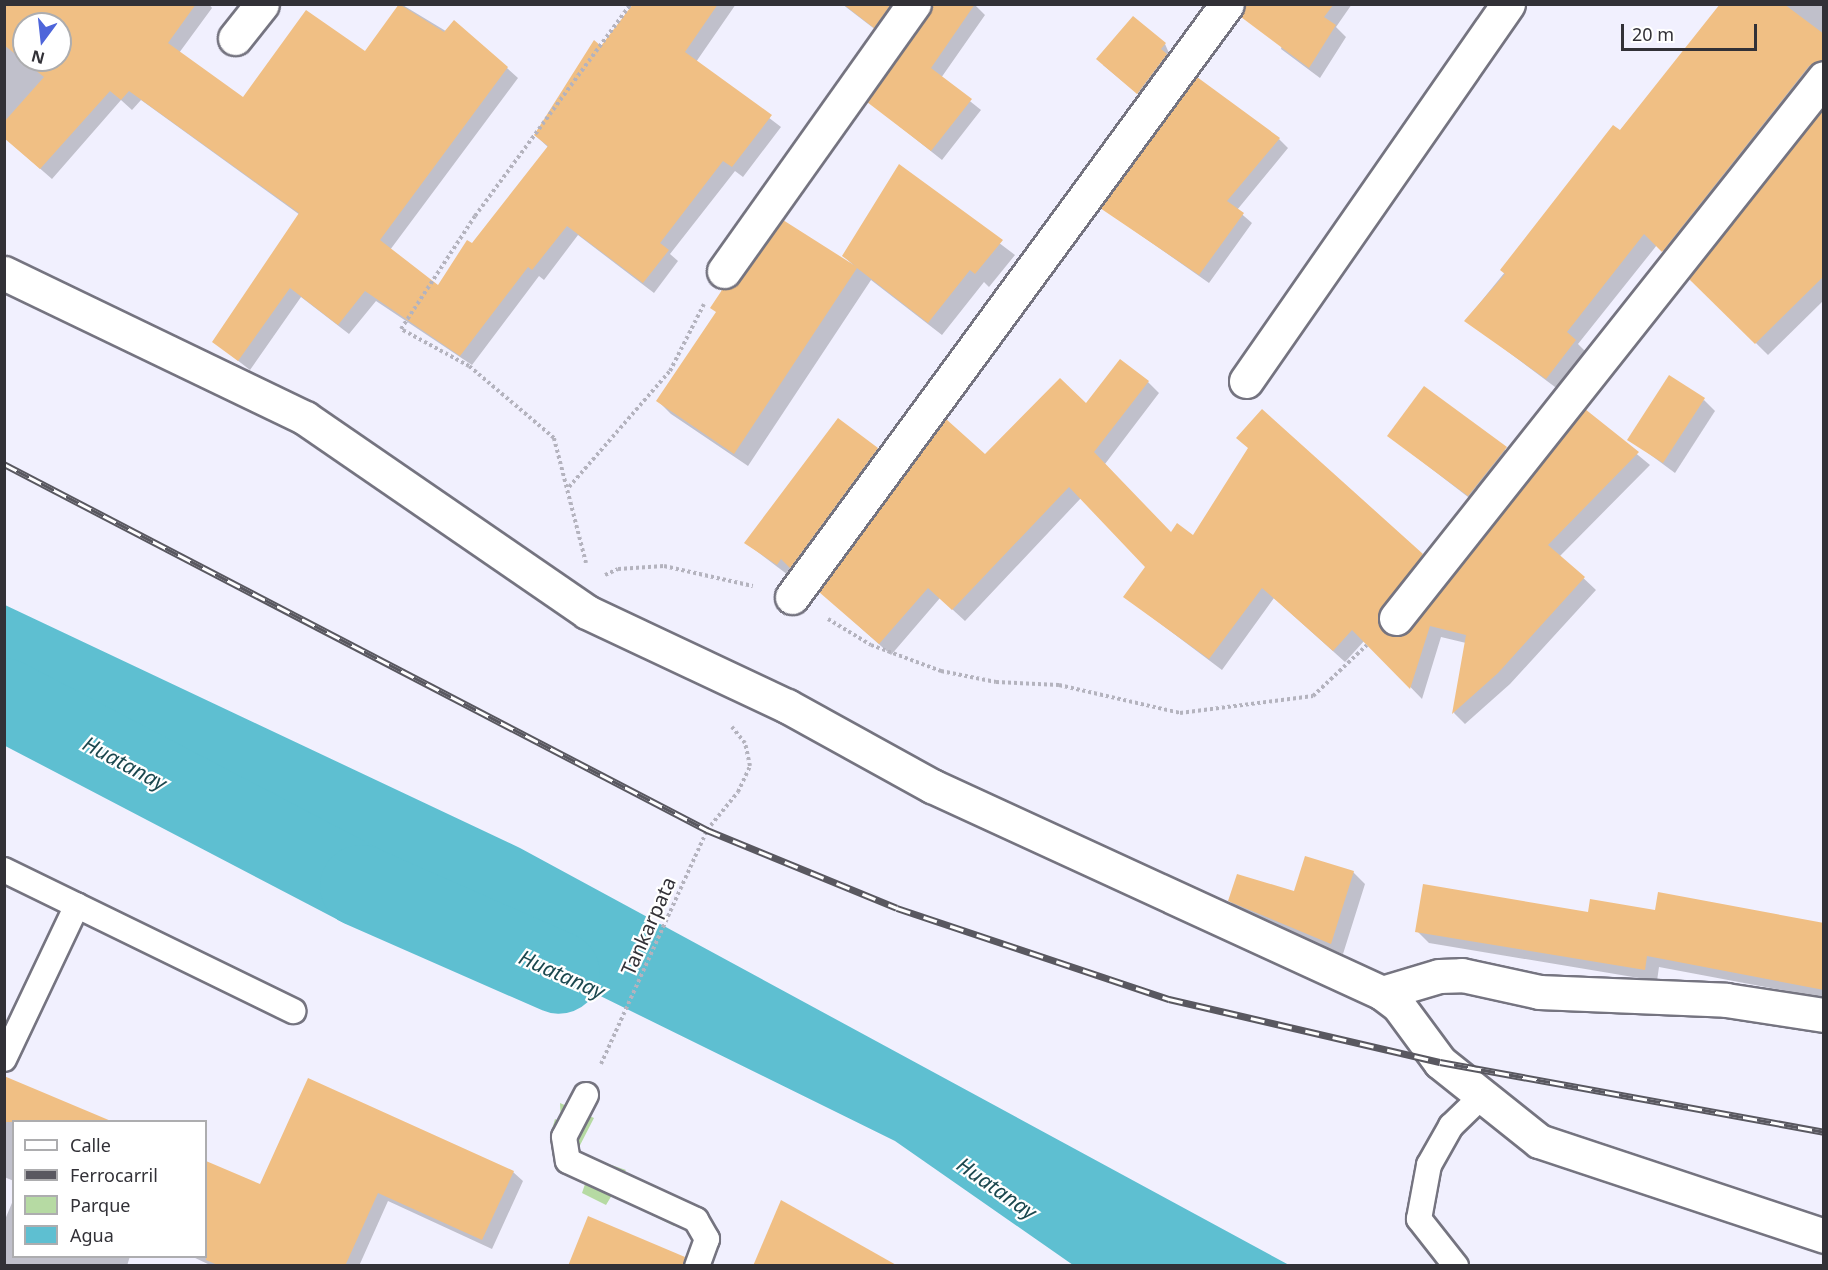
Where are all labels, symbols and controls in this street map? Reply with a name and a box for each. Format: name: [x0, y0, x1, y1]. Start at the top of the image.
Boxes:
north arrow: [12, 12, 72, 72]
scale bar: [1624, 12, 1760, 50]
text: 20 m: [1632, 22, 1674, 46]
text: N: [29, 45, 47, 70]
water label: Huatanay: [79, 730, 171, 796]
street label: Tankarpata: [616, 873, 680, 979]
water label: Huatanay: [515, 944, 609, 1004]
legend: [12, 1120, 207, 1258]
text: Calle: [70, 1133, 111, 1157]
water label: Huatanay: [952, 1152, 1042, 1224]
text: Ferrocarril: [70, 1163, 158, 1187]
text: Parque: [70, 1193, 130, 1217]
text: Agua: [70, 1223, 114, 1247]

